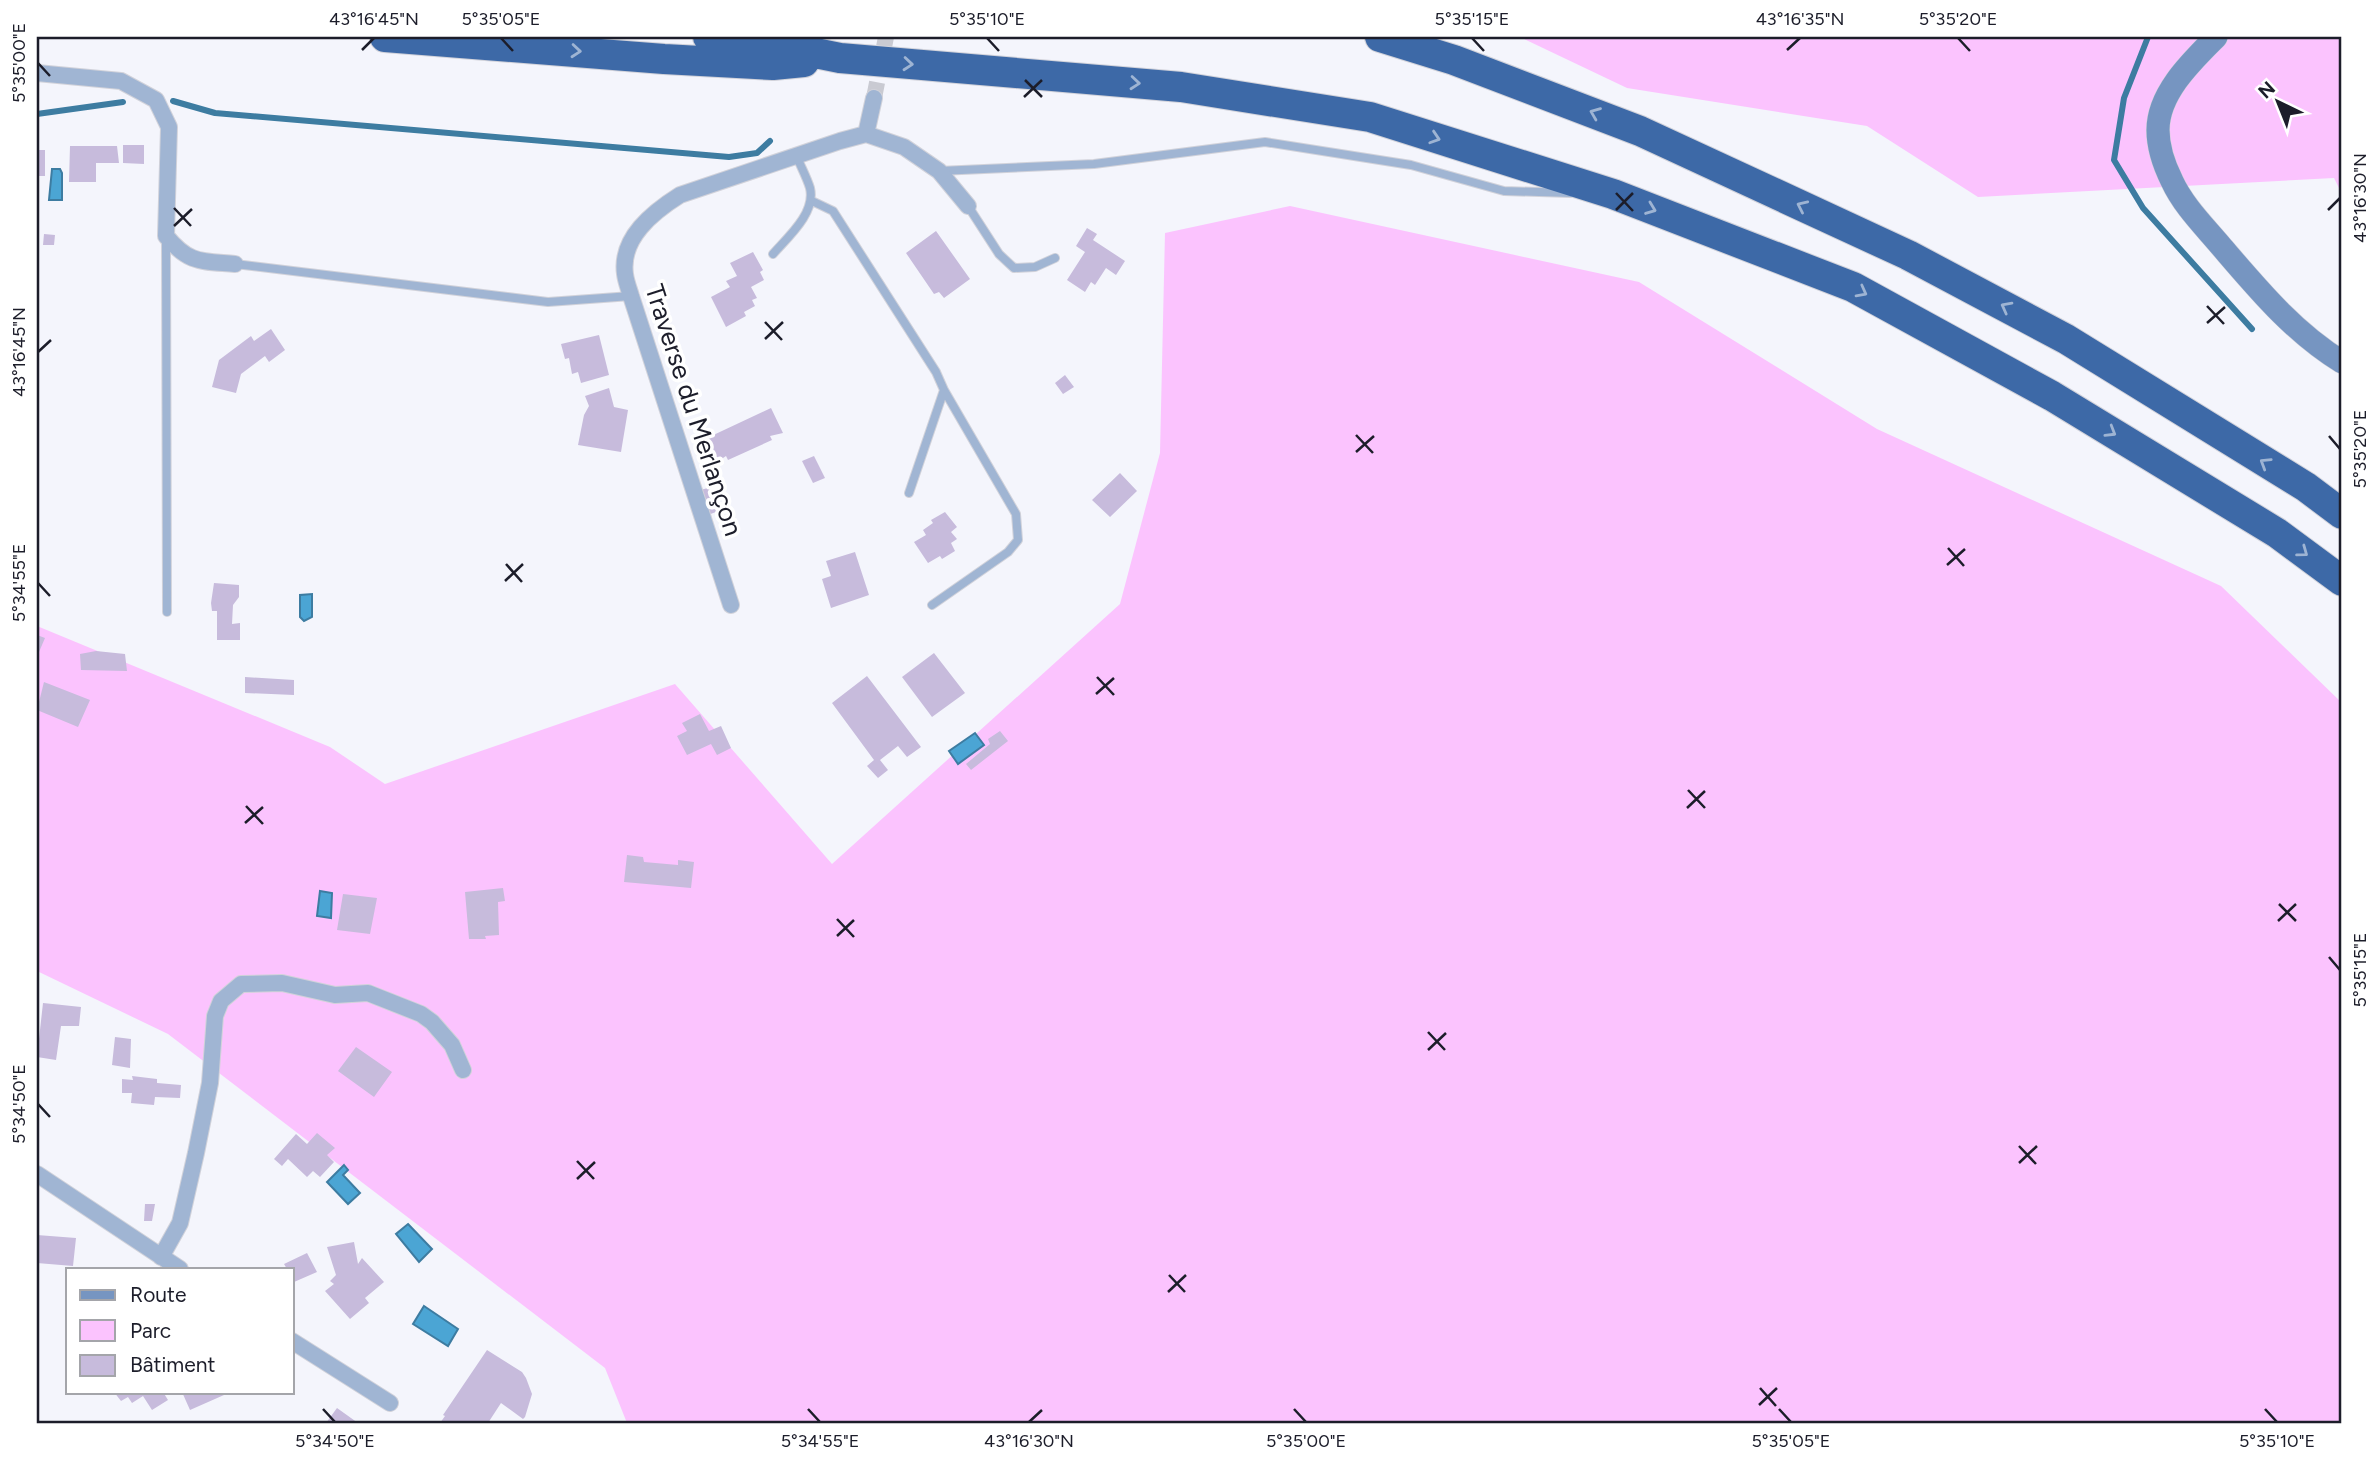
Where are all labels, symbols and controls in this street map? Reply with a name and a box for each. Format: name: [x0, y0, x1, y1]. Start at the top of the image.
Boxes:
text: 43°16'45"N: [329, 8, 419, 30]
text: 5°35'05"E: [461, 8, 541, 30]
text: 5°35'10"E: [949, 8, 1025, 30]
text: 5°35'15"E: [1435, 8, 1509, 30]
text: 43°16'35"N: [1756, 8, 1844, 30]
text: 5°35'20"E: [1919, 8, 1997, 30]
text: 5°35'00"E: [8, 23, 30, 103]
one-way arrow: [570, 43, 581, 58]
one-way arrow: [903, 56, 914, 71]
north arrow: [2242, 66, 2312, 136]
one-way arrow: [1129, 75, 1140, 90]
text: N: [2254, 77, 2280, 103]
one-way arrow: [1589, 108, 1601, 122]
one-way arrow: [1428, 129, 1440, 144]
text: 43°16'30"N: [2349, 153, 2371, 243]
one-way arrow: [1797, 200, 1809, 214]
one-way arrow: [1644, 201, 1656, 215]
street label: Traverse du Merlançon: [638, 280, 750, 540]
one-way arrow: [1855, 284, 1868, 298]
one-way arrow: [2001, 302, 2013, 316]
text: 43°16'45"N: [8, 307, 30, 397]
text: 5°35'20"E: [2349, 410, 2371, 488]
one-way arrow: [2103, 423, 2116, 436]
one-way arrow: [2260, 458, 2273, 471]
text: 5°34'55"E: [8, 544, 30, 622]
one-way arrow: [2296, 544, 2308, 557]
text: 5°35'15"E: [2349, 933, 2371, 1007]
text: 5°34'50"E: [8, 1064, 30, 1144]
legend: [66, 1268, 294, 1394]
text: Route: [130, 1282, 186, 1307]
text: Parc: [130, 1318, 171, 1343]
text: Bâtiment: [130, 1352, 215, 1377]
text: 5°34'50"E: [295, 1430, 375, 1452]
text: 5°34'55"E: [781, 1430, 859, 1452]
text: 43°16'30"N: [984, 1430, 1074, 1452]
text: 5°35'00"E: [1266, 1430, 1346, 1452]
text: 5°35'05"E: [1751, 1430, 1831, 1452]
text: 5°35'10"E: [2239, 1430, 2315, 1452]

